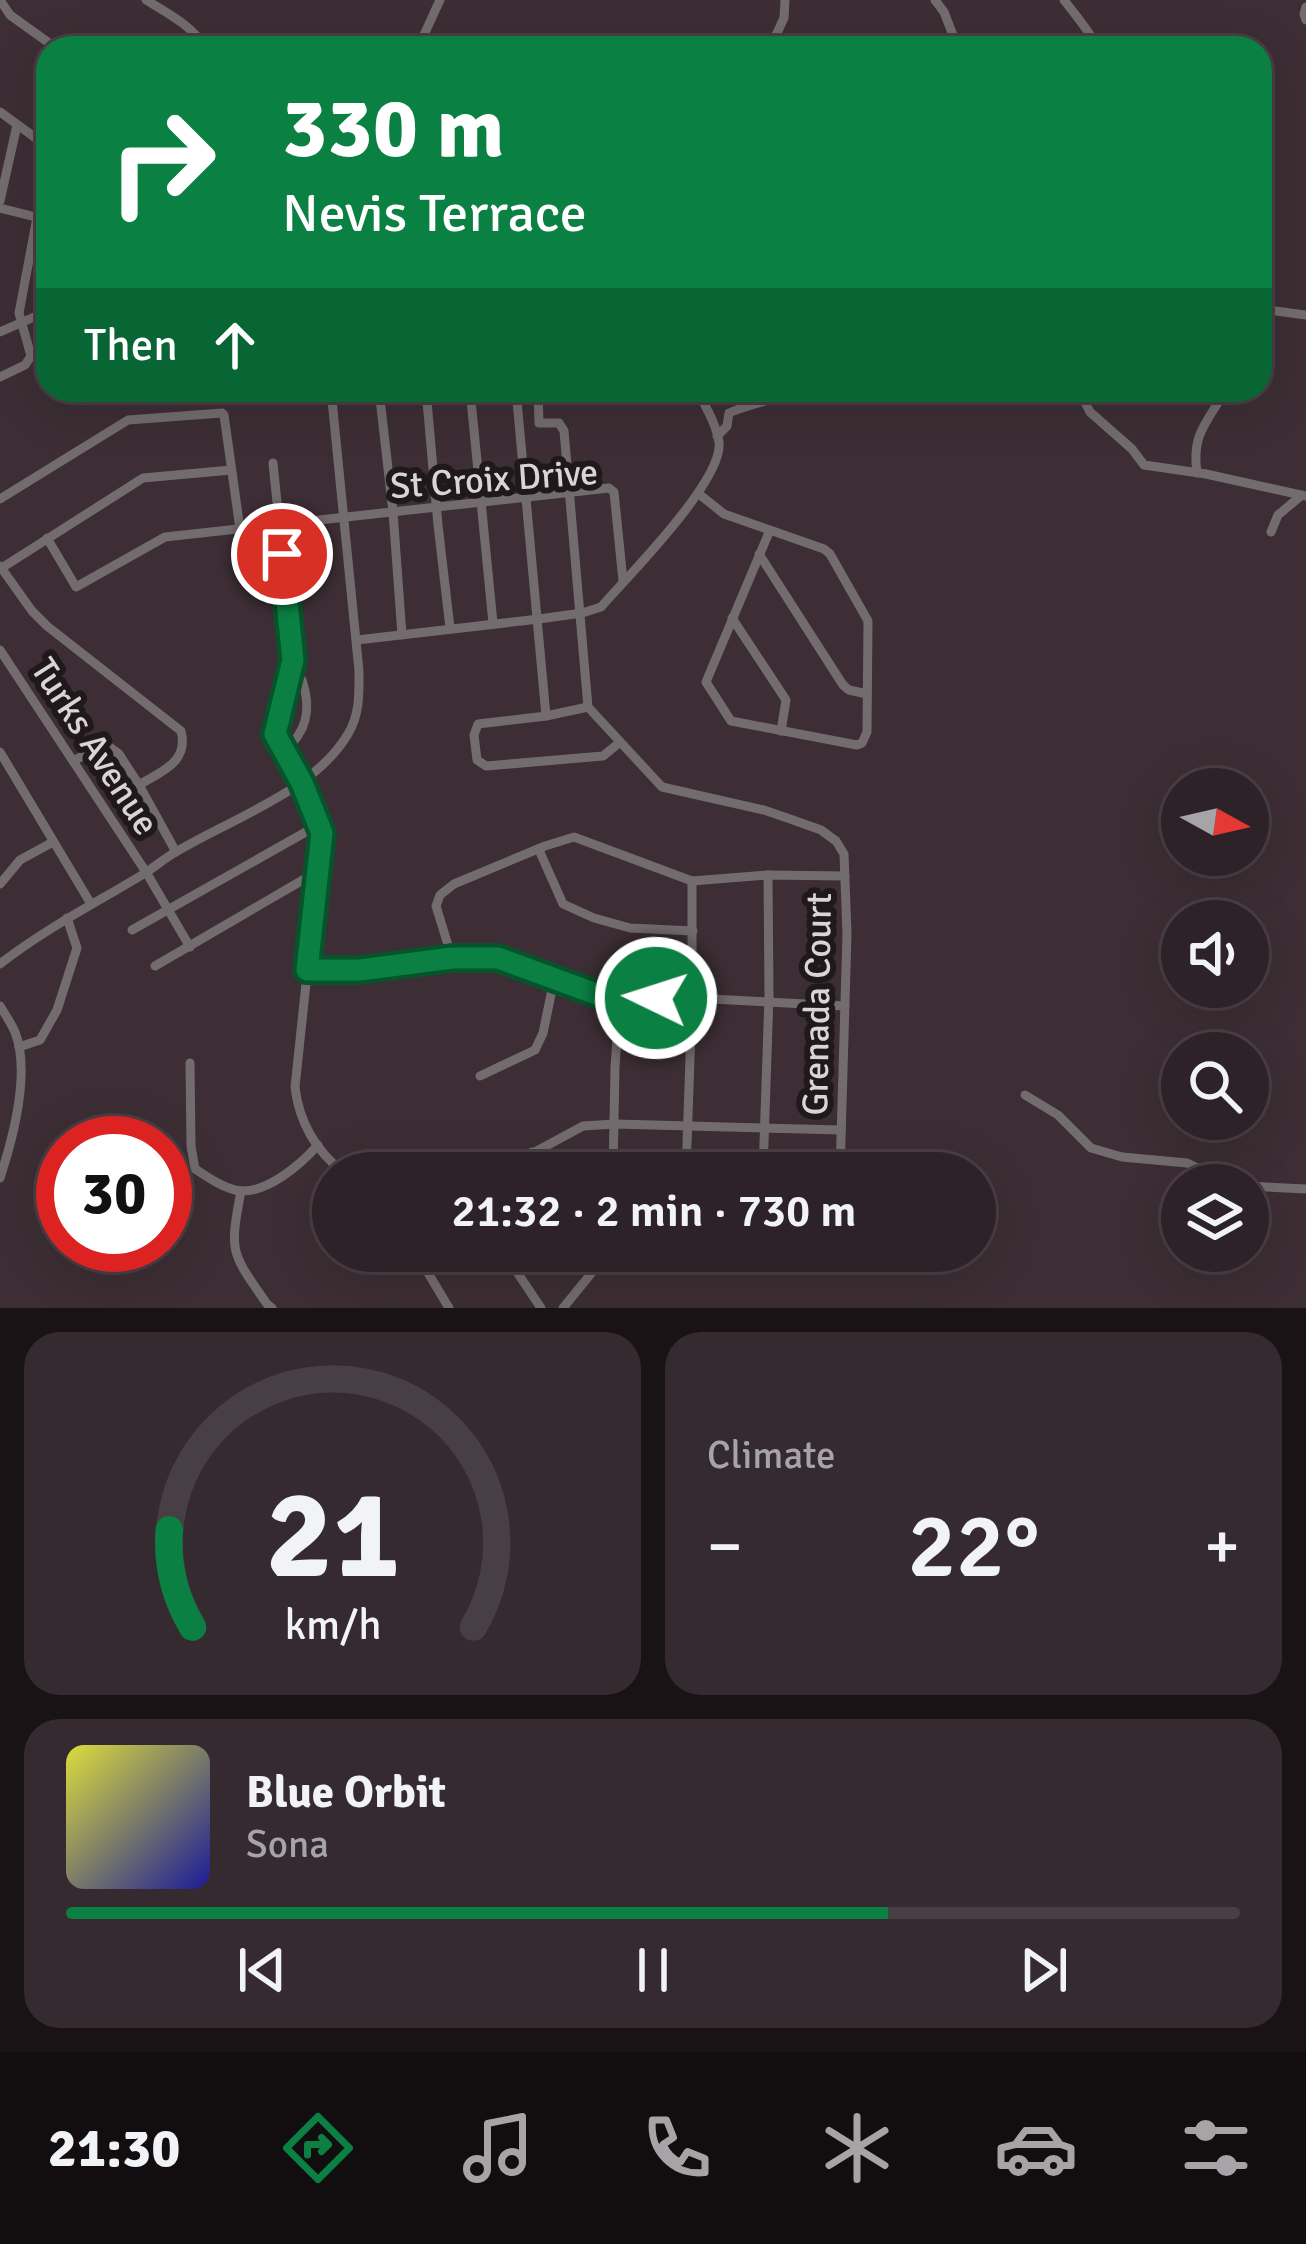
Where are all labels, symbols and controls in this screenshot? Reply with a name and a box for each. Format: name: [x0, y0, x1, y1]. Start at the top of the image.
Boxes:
text: 330 m: [282, 77, 504, 181]
icon: right: [84, 84, 240, 240]
text: Nevis Terrace: [282, 180, 587, 247]
icon: ahead: [202, 312, 268, 378]
text: Then: [84, 318, 178, 373]
street label: St Croix Drive: [389, 450, 599, 509]
pin: [231, 503, 333, 605]
icon: arrive: [249, 521, 315, 587]
street label: Turks Avenue: [21, 650, 169, 844]
north arrow: [1161, 768, 1269, 876]
map controls: [1161, 768, 1269, 1272]
street label: Grenada Court: [793, 892, 842, 1116]
button: sound: [1161, 900, 1269, 1008]
position arrow: [593, 935, 719, 1061]
button: search: [1161, 1032, 1269, 1140]
speed limit sign: 30: [36, 1116, 192, 1272]
button: layers: [1161, 1164, 1269, 1272]
text: 21:32 · 2 min · 730 m: [452, 1184, 856, 1239]
text: Climate: [707, 1431, 836, 1479]
text: 21: [265, 1459, 400, 1612]
text: 22°: [908, 1491, 1039, 1602]
text: −: [707, 1506, 743, 1587]
text: +: [1204, 1506, 1240, 1587]
text: km/h: [284, 1598, 381, 1651]
text: Blue Orbit: [246, 1765, 446, 1820]
text: Sona: [246, 1820, 329, 1868]
icon: previous: [229, 1937, 295, 2003]
icon: pause: [620, 1937, 686, 2003]
icon: next: [1011, 1937, 1077, 2003]
icon: directions: [276, 2106, 360, 2190]
icon: music: [456, 2106, 540, 2190]
icon: phone: [635, 2106, 719, 2190]
icon: climate: [815, 2106, 899, 2190]
icon: car: [994, 2106, 1078, 2190]
icon: filters: [1174, 2106, 1258, 2190]
text: 21:30: [48, 2115, 180, 2182]

